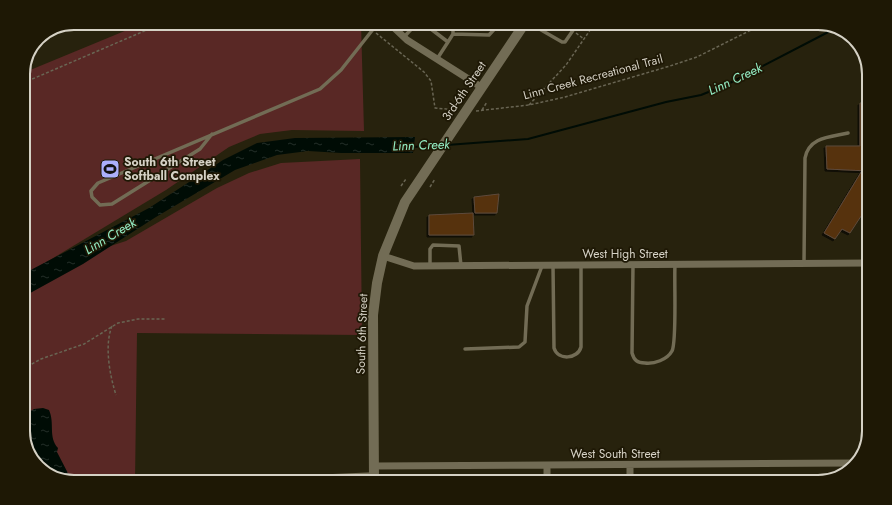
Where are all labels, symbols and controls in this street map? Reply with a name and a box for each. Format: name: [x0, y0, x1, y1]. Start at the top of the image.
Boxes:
street label: Linn Creek Recreational Trail: [521, 50, 665, 104]
street label: 3rd-6th Street: [437, 58, 491, 124]
water label: Linn Creek: [705, 58, 765, 100]
water label: Linn Creek: [392, 134, 450, 155]
place label: South 6th Street Softball Complex: [124, 153, 220, 185]
sports icon: South 6th Street Softball Complex: [99, 158, 121, 180]
water label: Linn Creek: [80, 213, 140, 259]
street label: West High Street: [582, 245, 668, 263]
street label: South 6th Street: [352, 293, 372, 375]
street label: West South Street: [570, 445, 660, 463]

